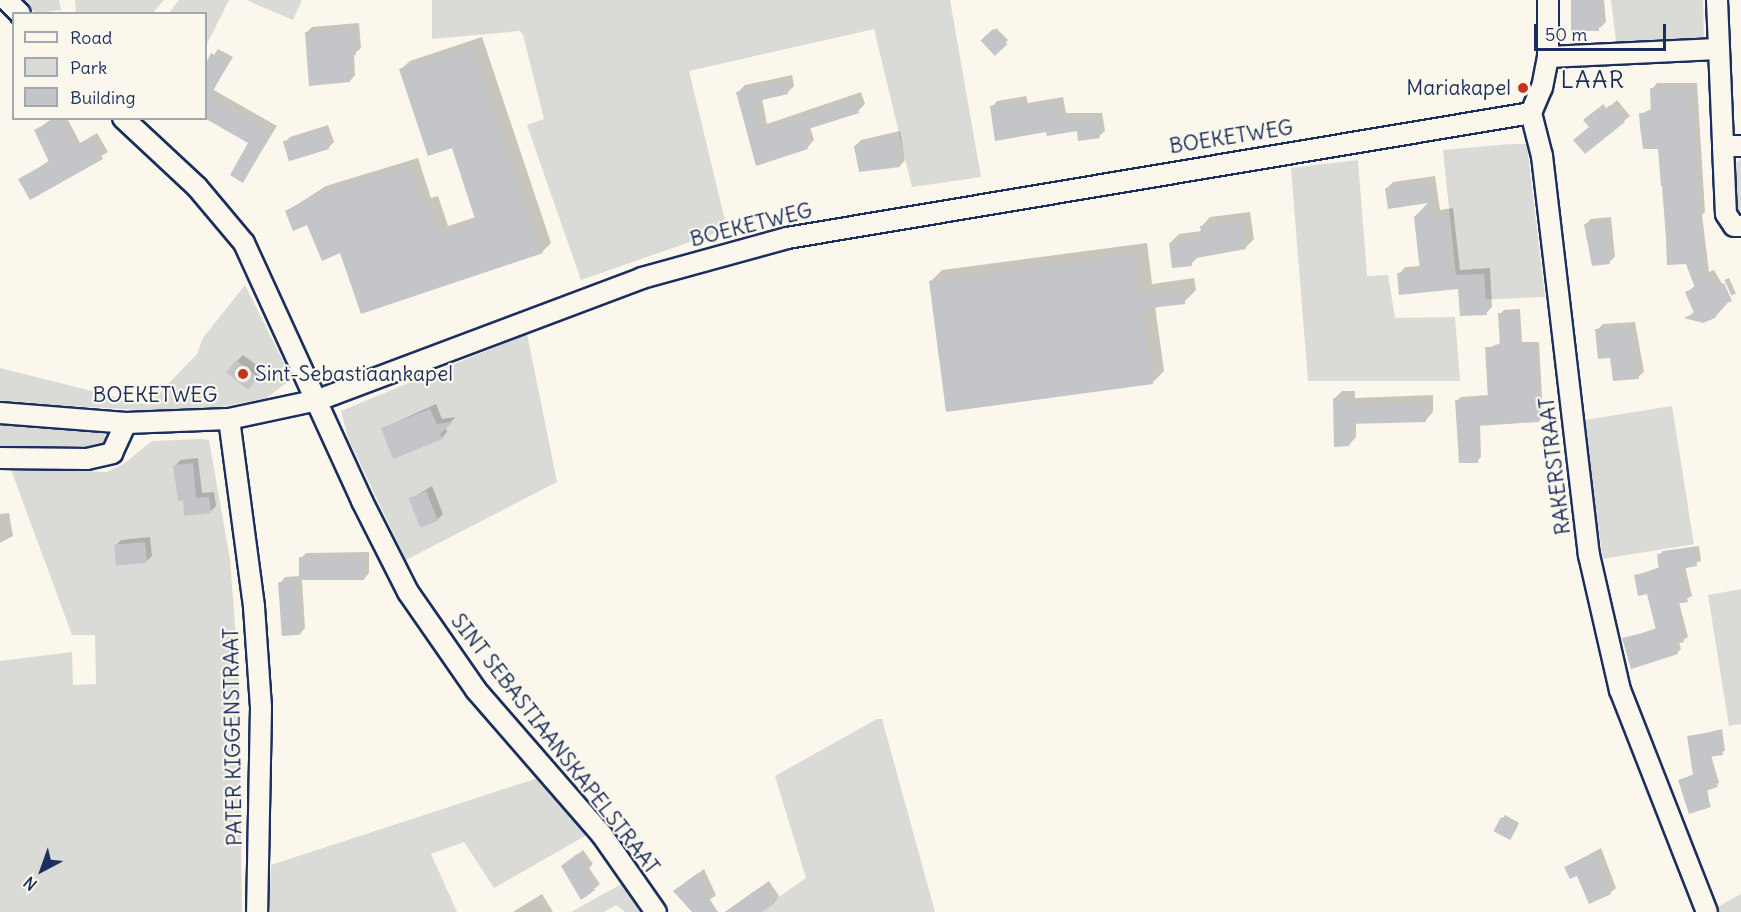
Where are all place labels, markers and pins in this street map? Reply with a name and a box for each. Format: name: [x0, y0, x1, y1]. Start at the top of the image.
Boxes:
place label: Mariakapel: [1406, 75, 1511, 101]
marker: Mariakapel: [1516, 81, 1530, 95]
place label: Sint-Sebastiaankapel: [255, 361, 453, 387]
marker: Sint-Sebastiaankapel: [236, 367, 250, 381]

